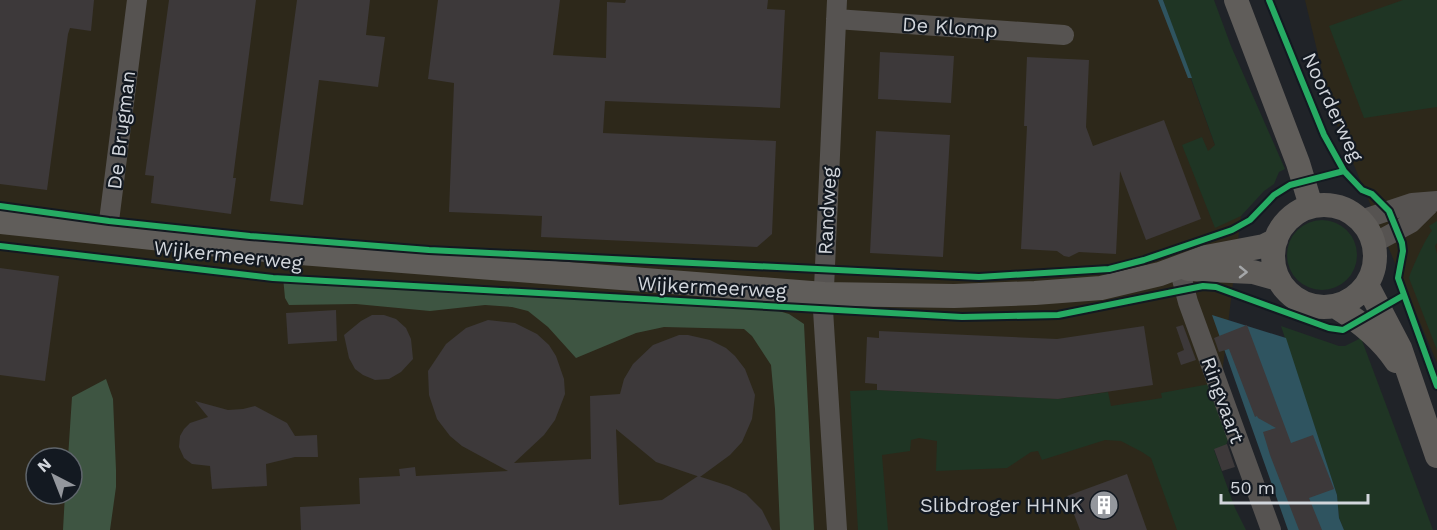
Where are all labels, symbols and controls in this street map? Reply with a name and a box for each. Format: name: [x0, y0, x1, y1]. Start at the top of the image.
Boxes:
street label: De Klomp: [901, 12, 999, 42]
street label: Noorderweg: [1297, 49, 1369, 165]
street label: De Brugman: [102, 69, 140, 191]
street label: Randweg: [813, 166, 841, 256]
street label: Wijkermeerweg: [152, 235, 304, 275]
one-way arrow: [1239, 266, 1248, 278]
street label: Wijkermeerweg: [637, 271, 788, 303]
street label: Ringvaart: [1196, 353, 1250, 447]
north arrow: [24, 446, 84, 506]
text: N: [34, 454, 55, 476]
scale bar: [1221, 467, 1368, 505]
text: 50 m: [1230, 477, 1275, 498]
building icon: Slibdroger HHNK: [1088, 489, 1120, 521]
place label: Slibdroger HHNK: [920, 493, 1083, 517]

